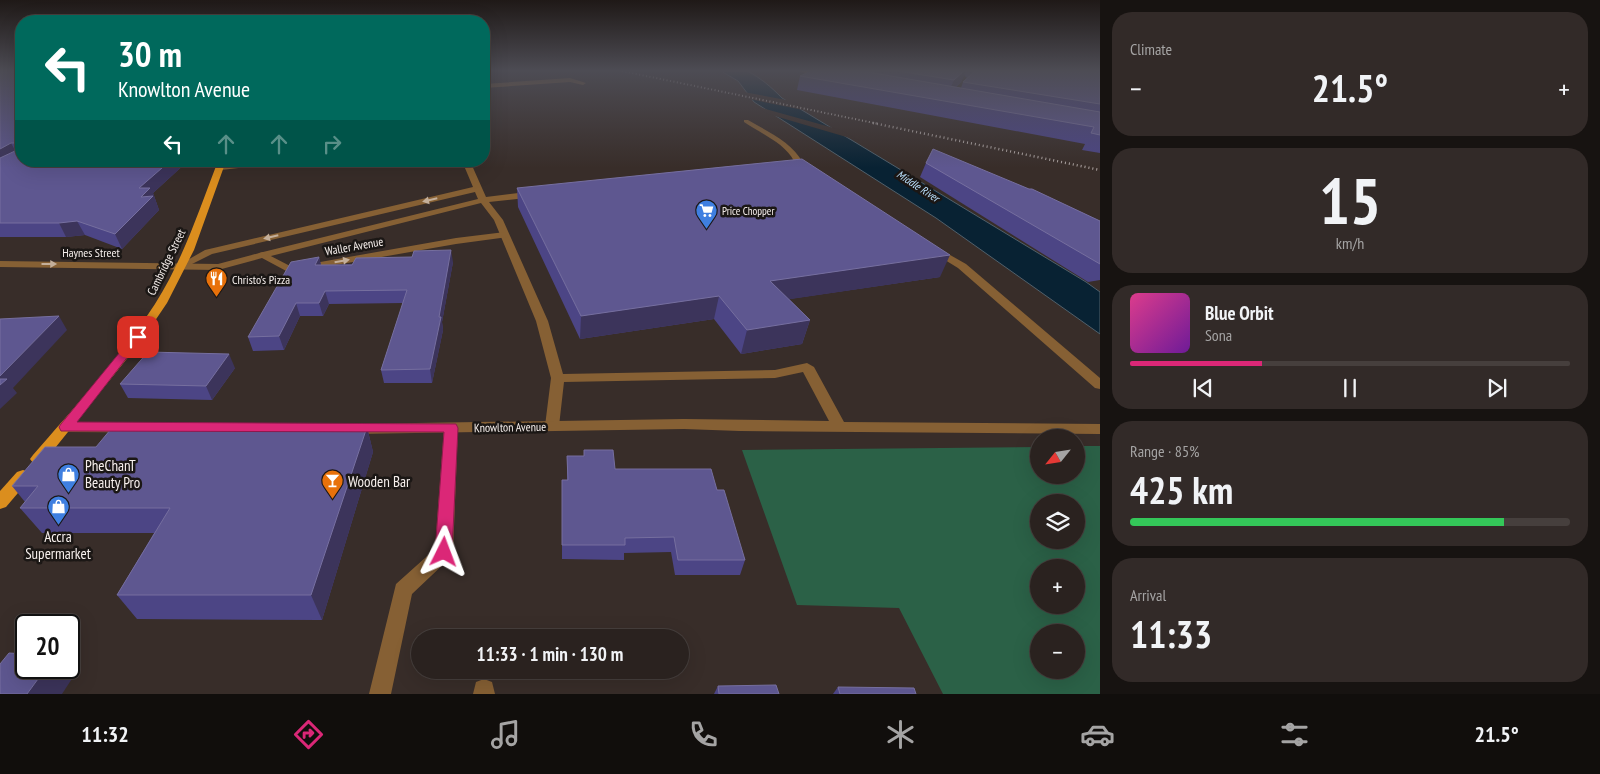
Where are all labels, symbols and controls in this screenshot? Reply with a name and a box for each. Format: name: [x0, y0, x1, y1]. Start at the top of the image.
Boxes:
text: 30 m: [118, 31, 182, 77]
icon: left: [35, 35, 100, 100]
text: Climate: [1130, 39, 1172, 59]
text: 21.5°: [1312, 63, 1388, 112]
text: −: [1130, 70, 1142, 107]
text: +: [1558, 70, 1570, 107]
text: Knowlton Avenue: [118, 75, 250, 103]
icon: left: [159, 130, 187, 158]
icon: ahead: [212, 130, 240, 158]
icon: ahead: [265, 130, 293, 158]
icon: right: [318, 130, 346, 158]
text: 15: [1319, 158, 1381, 242]
water label: Middle River: [894, 167, 944, 206]
one-way arrow: [422, 196, 437, 204]
supermarket icon: Price Chopper: [694, 199, 718, 230]
place label: Price Chopper: [722, 204, 774, 218]
street label: Cambridge Street: [144, 226, 189, 298]
one-way arrow: [264, 233, 279, 241]
street label: Waller Avenue: [324, 233, 384, 258]
text: km/h: [1336, 233, 1364, 253]
street label: Haynes Street: [62, 245, 120, 260]
one-way arrow: [335, 256, 351, 264]
one-way arrow: [41, 260, 57, 268]
restaurant icon: Christo's Pizza: [204, 267, 228, 298]
place label: Christo's Pizza: [232, 272, 290, 287]
text: Blue Orbit: [1205, 301, 1274, 325]
pin: [117, 316, 159, 358]
icon: arrive: [124, 323, 152, 351]
text: Sona: [1205, 325, 1232, 345]
icon: previous: [1189, 374, 1217, 402]
icon: pause: [1336, 374, 1364, 402]
icon: next: [1483, 374, 1511, 402]
street label: Knowlton Avenue: [474, 419, 546, 435]
north arrow: [1030, 429, 1085, 484]
map controls: [1030, 429, 1085, 679]
text: Range · 85%: [1130, 441, 1199, 461]
place label: PheChanT Beauty Pro: [85, 456, 140, 492]
shop icon: PheChanT Beauty Pro: [57, 462, 81, 493]
text: 425 km: [1130, 465, 1233, 514]
bar icon: Wooden Bar: [320, 469, 344, 500]
place label: Wooden Bar: [348, 472, 411, 491]
button: layers: [1030, 494, 1085, 549]
shop icon: Accra Supermarket: [46, 495, 70, 526]
position arrow: [417, 525, 469, 577]
place label: Accra Supermarket: [25, 527, 91, 563]
button: +: [1030, 559, 1085, 614]
text: Arrival: [1130, 585, 1166, 605]
text: 11:33: [1130, 609, 1212, 658]
speed limit sign: 20: [15, 614, 80, 679]
button: −: [1030, 624, 1085, 679]
text: 11:33 · 1 min · 130 m: [477, 642, 623, 666]
icon: directions: [291, 717, 326, 752]
icon: music: [488, 717, 523, 752]
icon: phone: [686, 717, 721, 752]
icon: climate: [883, 717, 918, 752]
icon: car: [1080, 717, 1115, 752]
icon: filters: [1277, 717, 1312, 752]
text: 11:32: [81, 720, 129, 748]
text: 21.5°: [1475, 720, 1519, 748]

